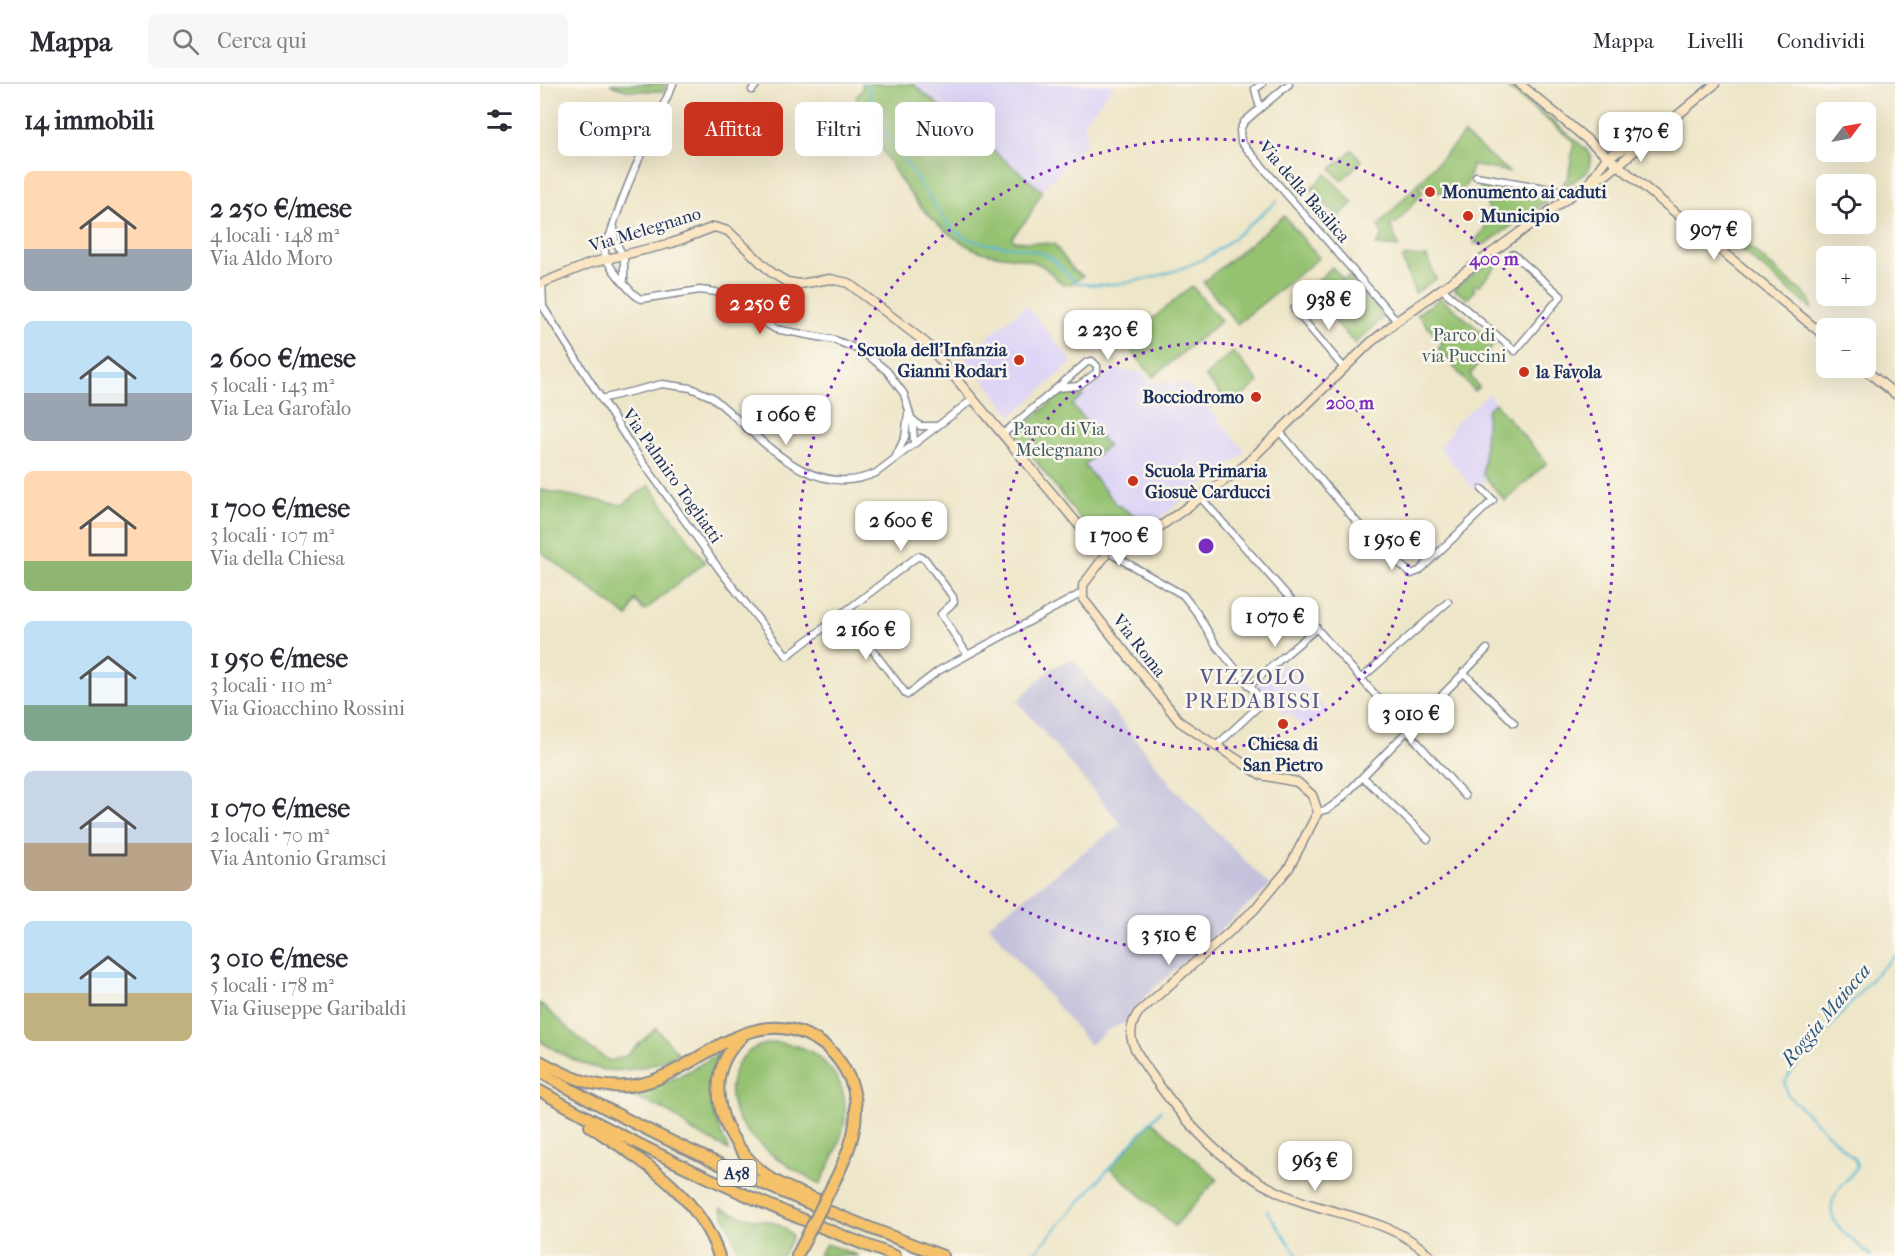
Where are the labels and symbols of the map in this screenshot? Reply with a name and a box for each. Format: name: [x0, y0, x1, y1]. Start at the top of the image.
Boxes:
north arrow: [1816, 102, 1876, 162]
pin: 1 370 €: [1586, 112, 1696, 163]
street label: Via della Basilica: [1253, 136, 1354, 248]
place label: Monumento ai caduti: [1441, 182, 1607, 203]
marker: Monumento ai caduti: [1423, 185, 1437, 199]
street label: Via Melegnano: [586, 203, 704, 257]
place label: Municipio: [1479, 206, 1559, 227]
marker: Municipio: [1461, 209, 1475, 223]
pin: 907 €: [1672, 210, 1756, 261]
text: 400 m: [1468, 249, 1520, 270]
pin: 938 €: [1287, 280, 1371, 331]
pin: 2 250 €: [705, 284, 815, 335]
pin: 2 230 €: [1053, 310, 1163, 361]
park label: Parco di via Puccini: [1422, 325, 1507, 367]
place label: Scuola dell'Infanzia Gianni Rodari: [857, 340, 1008, 382]
marker: Scuola dell'Infanzia Gianni Rodari: [1012, 353, 1026, 367]
place label: la Favola: [1535, 362, 1602, 383]
marker: la Favola: [1517, 365, 1531, 379]
place label: Bocciodromo: [1143, 387, 1244, 408]
marker: Bocciodromo: [1249, 390, 1263, 404]
text: 200 m: [1326, 393, 1375, 414]
pin: 1 060 €: [731, 395, 841, 446]
street label: Via Palmiro Togliatti: [617, 404, 727, 548]
park label: Parco di Via Melegnano: [1013, 419, 1106, 461]
place label: Scuola Primaria Giosuè Carducci: [1145, 461, 1271, 503]
marker: Scuola Primaria Giosuè Carducci: [1126, 474, 1140, 488]
pin: 2 600 €: [846, 501, 956, 552]
pin: 1 700 €: [1064, 516, 1174, 567]
pin: 1 950 €: [1337, 520, 1447, 571]
centre of rings: [1196, 536, 1216, 556]
pin: 1 070 €: [1220, 597, 1330, 648]
street label: Via Roma: [1107, 609, 1171, 682]
pin: 2 160 €: [811, 610, 921, 661]
district label: VIZZOLO PREDABISSI: [1185, 665, 1321, 713]
pin: 3 010 €: [1356, 694, 1466, 745]
marker: Chiesa di San Pietro: [1276, 717, 1290, 731]
place label: Chiesa di San Pietro: [1243, 734, 1323, 776]
pin: 3 510 €: [1114, 915, 1224, 966]
water label: Roggia Maiocca: [1775, 959, 1875, 1072]
pin: 963 €: [1273, 1141, 1357, 1192]
road number: A58: [718, 1160, 756, 1186]

